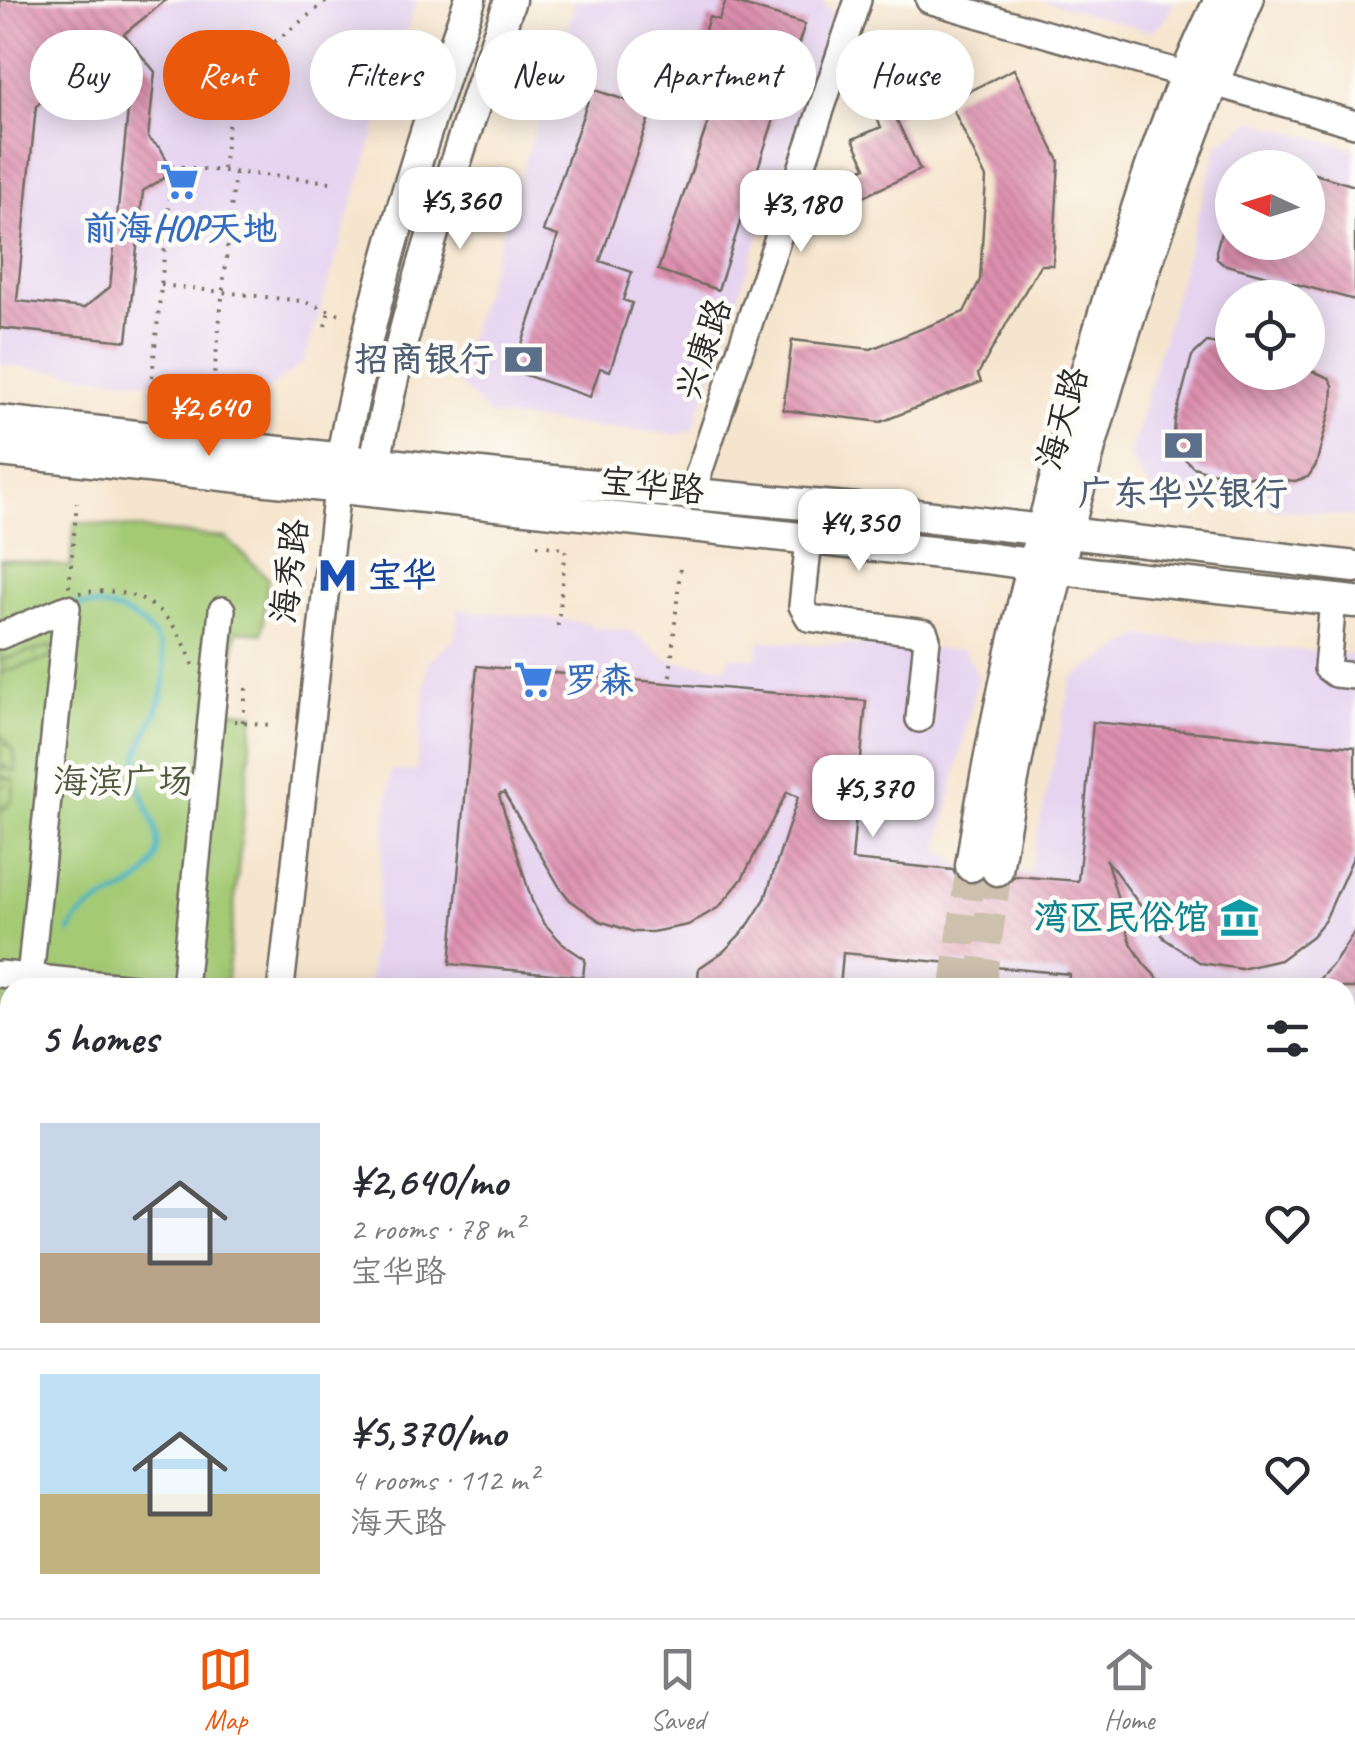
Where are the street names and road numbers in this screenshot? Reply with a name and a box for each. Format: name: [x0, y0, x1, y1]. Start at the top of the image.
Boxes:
street label: 兴康路: [665, 292, 742, 406]
street label: 海天路: [1026, 361, 1099, 475]
street label: 宝华路: [597, 458, 707, 513]
street label: 海秀路: [261, 516, 318, 626]

